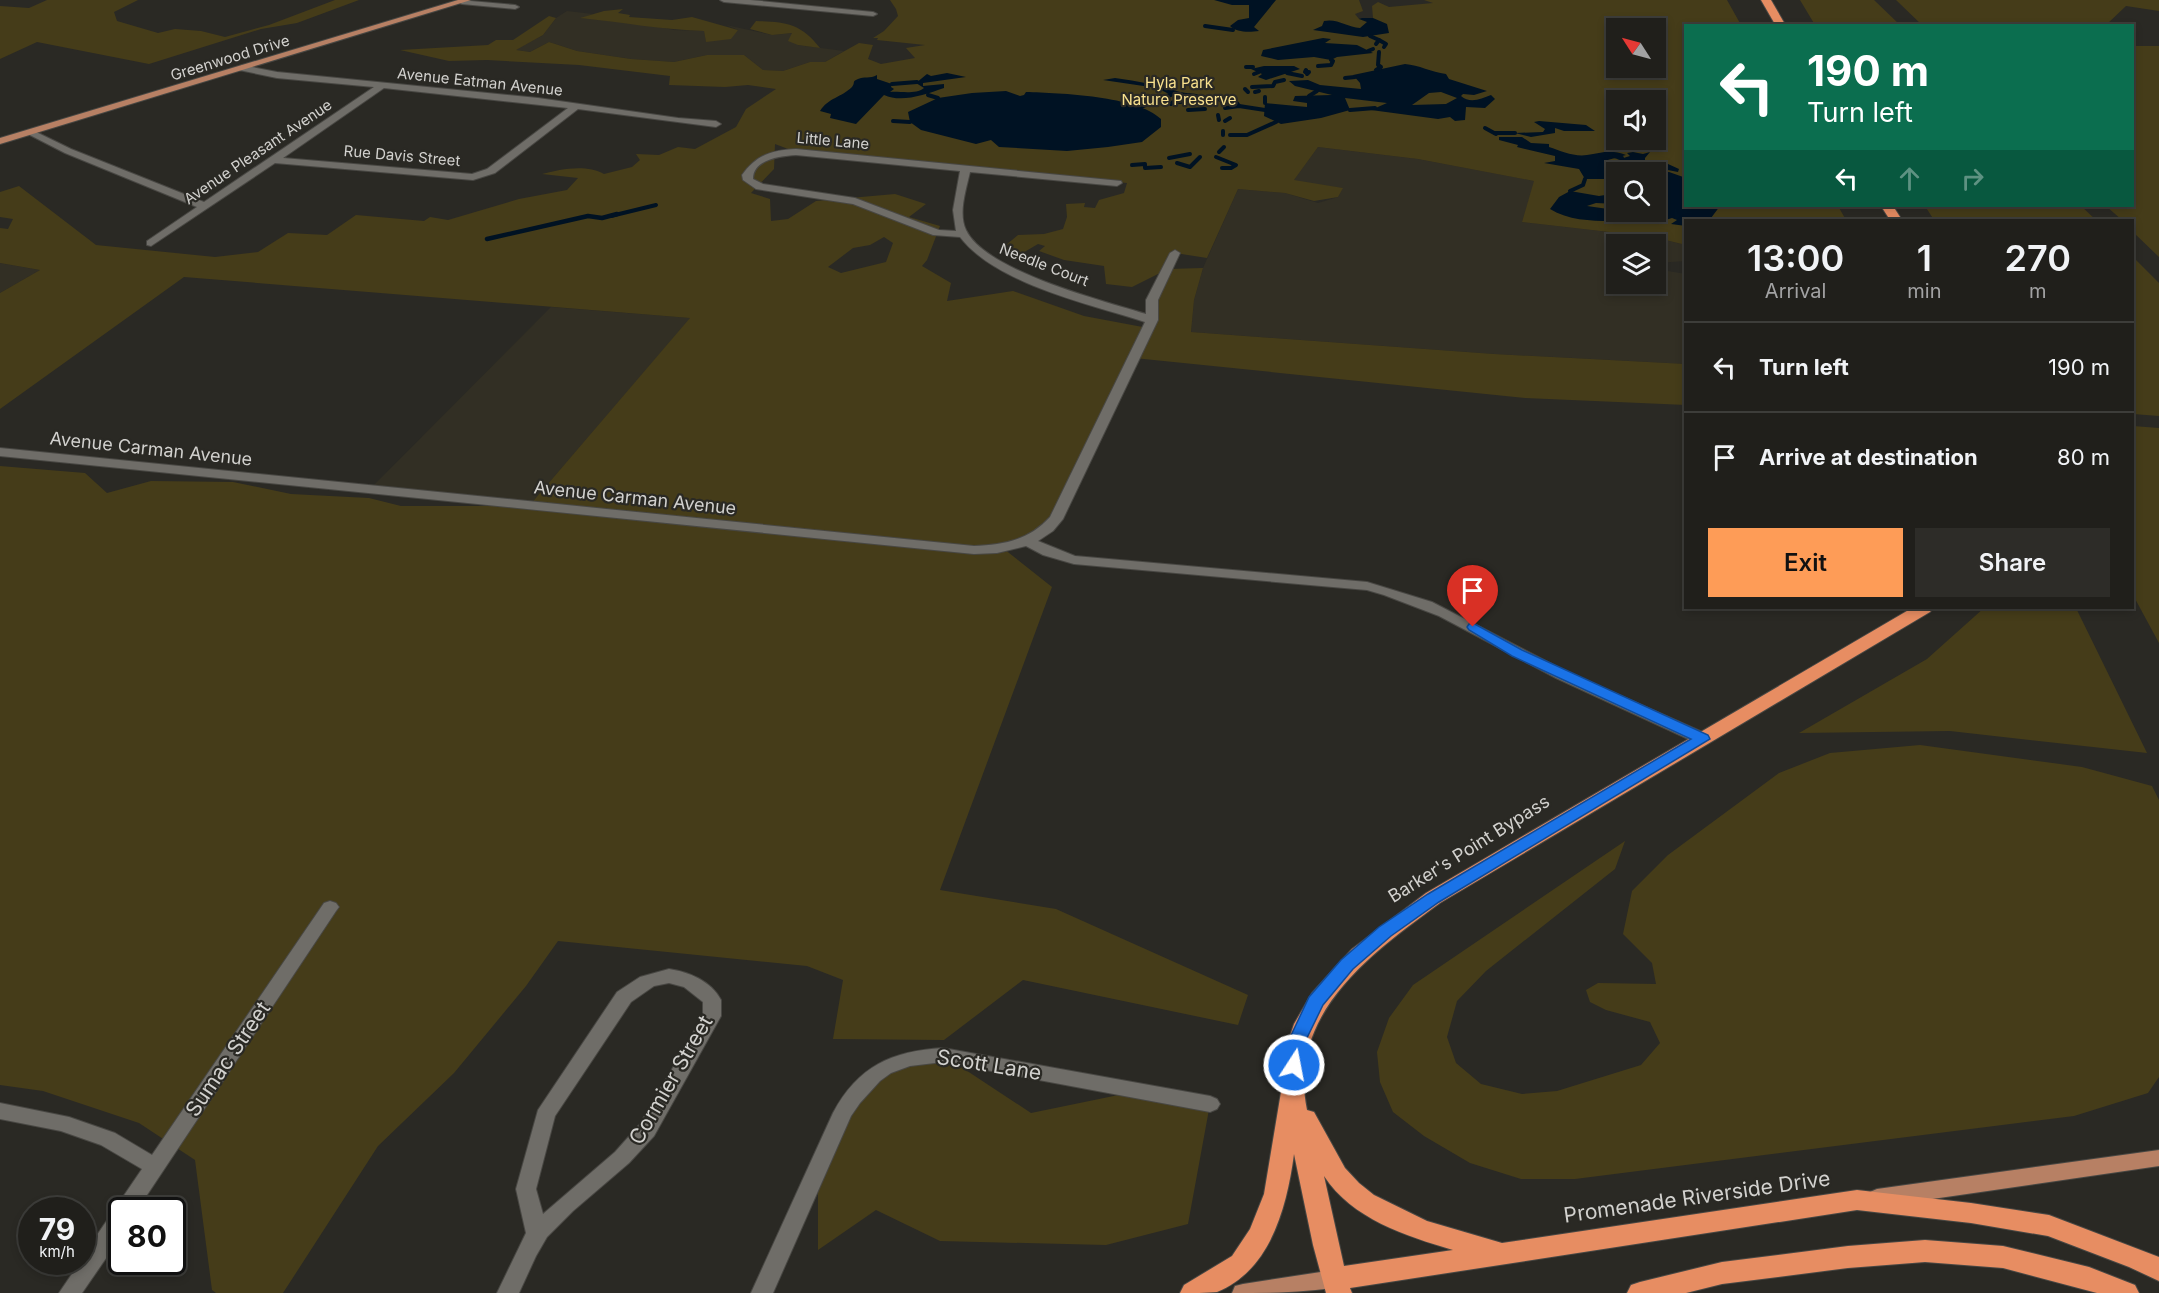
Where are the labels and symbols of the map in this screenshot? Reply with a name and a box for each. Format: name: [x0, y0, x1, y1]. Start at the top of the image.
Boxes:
north arrow: [1606, 18, 1666, 78]
street label: Greenwood Drive: [168, 30, 292, 85]
street label: Avenue Eatman Avenue: [396, 63, 564, 100]
park label: Hyla Park Nature Preserve: [1121, 73, 1237, 109]
street label: Avenue Pleasant Avenue: [180, 95, 335, 208]
street label: Little Lane: [796, 128, 870, 153]
street label: Rue Davis Street: [343, 141, 461, 170]
street label: Needle Court: [997, 239, 1092, 290]
street label: Avenue Carman Avenue: [49, 427, 253, 470]
street label: Avenue Carman Avenue: [533, 476, 737, 519]
pin: [1447, 565, 1498, 627]
street label: Barker's Point Bypass: [1384, 790, 1553, 907]
street label: Sumac Street: [180, 996, 275, 1121]
street label: Cormier Street: [623, 1011, 718, 1149]
position arrow: [1262, 1033, 1326, 1097]
street label: Scott Lane: [935, 1044, 1043, 1085]
street label: Promenade Riverside Drive: [1562, 1165, 1832, 1228]
speed limit sign: 80: [108, 1197, 186, 1275]

